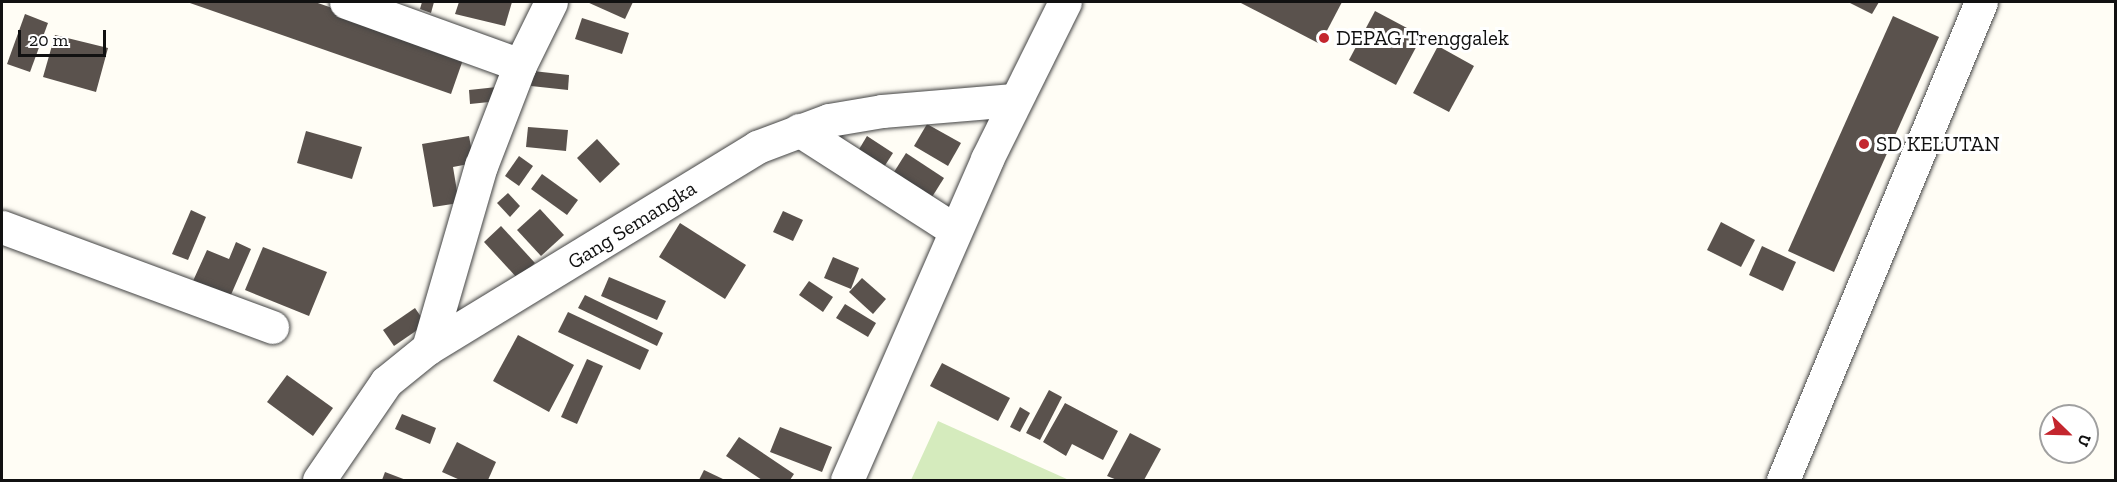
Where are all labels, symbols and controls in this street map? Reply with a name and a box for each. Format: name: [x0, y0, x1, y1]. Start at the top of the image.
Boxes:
scale bar: [21, 18, 110, 56]
place label: DEPAG Trenggalek: [1336, 25, 1509, 51]
text: 20 m: [29, 29, 68, 51]
marker: DEPAG Trenggalek: [1317, 31, 1331, 45]
place label: SD KELUTAN: [1876, 131, 2000, 157]
marker: SD KELUTAN: [1857, 137, 1871, 151]
street label: Gang Semangka: [563, 175, 701, 275]
north arrow: [2039, 404, 2099, 464]
text: U: [2073, 431, 2095, 449]

